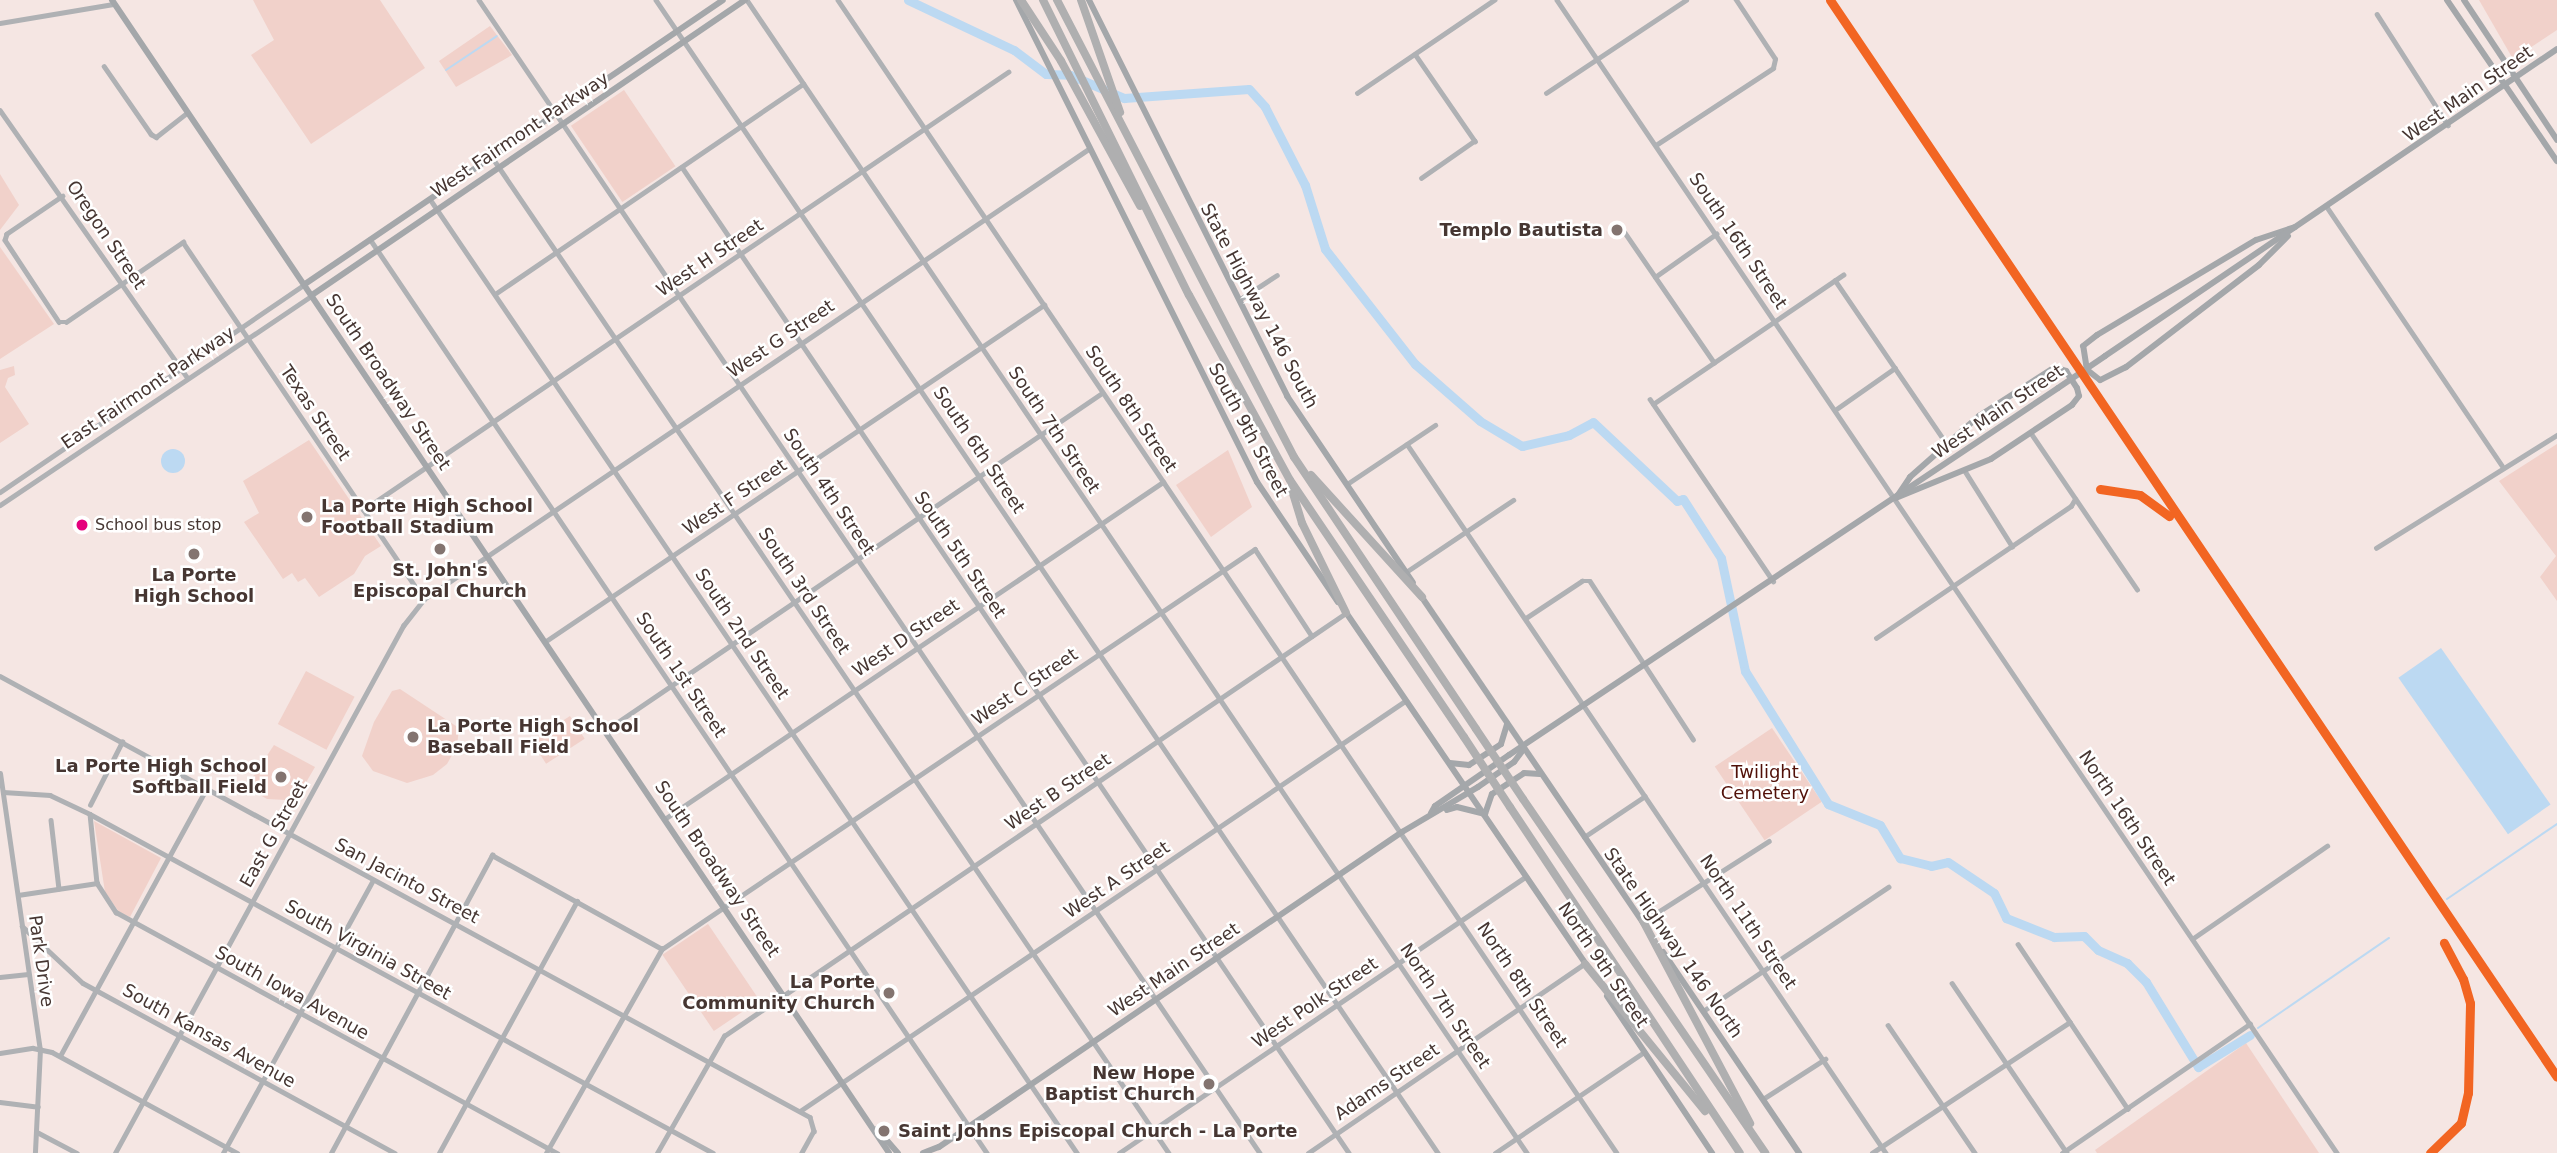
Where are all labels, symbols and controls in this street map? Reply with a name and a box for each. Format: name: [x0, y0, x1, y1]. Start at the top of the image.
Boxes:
street label: West Main Street: [2399, 41, 2537, 147]
street label: West Fairmont Parkway: [427, 67, 613, 203]
street label: South 16th Street: [1684, 169, 1792, 313]
street label: Oregon Street: [62, 177, 150, 293]
street label: State Highway 146 South: [1196, 200, 1322, 412]
street label: West H Street: [653, 214, 767, 302]
place label: Templo Bautista: [1440, 219, 1603, 241]
marker: Templo Bautista: [1609, 222, 1625, 238]
street label: South Broadway Street: [321, 290, 455, 474]
street label: West G Street: [723, 295, 839, 383]
street label: East Fairmont Parkway: [57, 322, 239, 454]
street label: South 8th Street: [1081, 341, 1181, 477]
street label: South 9th Street: [1204, 359, 1292, 501]
street label: West Main Street: [1928, 360, 2068, 464]
street label: Texas Street: [275, 361, 355, 465]
street label: South 7th Street: [1004, 362, 1104, 498]
street label: South 6th Street: [929, 382, 1029, 518]
street label: South 4th Street: [779, 424, 879, 560]
street label: West F Street: [679, 454, 791, 540]
street label: South 5th Street: [910, 487, 1010, 623]
place label: La Porte High School Football Stadium: [321, 496, 533, 538]
marker: La Porte High School Football Stadium: [299, 509, 315, 525]
place label: School bus stop: [95, 515, 221, 535]
marker: School bus stop: [75, 518, 89, 532]
street label: South 3rd Street: [754, 523, 854, 659]
marker: St. John's Episcopal Church: [432, 541, 448, 557]
marker: La Porte High School: [186, 546, 202, 562]
place label: St. John's Episcopal Church: [353, 560, 527, 602]
place label: La Porte High School: [134, 565, 254, 608]
street label: South 2nd Street: [690, 565, 794, 703]
street label: West D Street: [848, 594, 964, 682]
street label: South 1st Street: [631, 608, 731, 742]
street label: West C Street: [968, 644, 1082, 730]
place label: La Porte High School Baseball Field: [427, 716, 639, 758]
marker: La Porte High School Baseball Field: [405, 729, 421, 745]
street label: North 16th Street: [2074, 747, 2180, 889]
street label: West B Street: [1001, 749, 1115, 835]
place label: La Porte High School Softball Field: [55, 756, 267, 798]
park label: Twilight Cemetery: [1721, 762, 1809, 804]
marker: La Porte High School Softball Field: [273, 769, 289, 785]
street label: East G Street: [236, 777, 312, 891]
street label: South Broadway Street: [650, 777, 784, 961]
street label: San Jacinto Street: [331, 834, 483, 928]
street label: West A Street: [1060, 837, 1174, 923]
street label: State Highway 146 North: [1599, 844, 1747, 1042]
street label: North 11th Street: [1695, 851, 1801, 993]
street label: South Virginia Street: [281, 895, 455, 1005]
street label: North 9th Street: [1553, 898, 1653, 1032]
street label: Park Drive: [24, 914, 58, 1008]
street label: West Main Street: [1104, 918, 1244, 1022]
street label: North 8th Street: [1472, 918, 1572, 1052]
street label: North 7th Street: [1395, 939, 1495, 1073]
street label: South Iowa Avenue: [211, 942, 373, 1044]
street label: West Polk Street: [1248, 953, 1382, 1053]
place label: La Porte Community Church: [682, 972, 875, 1014]
street label: South Kansas Avenue: [119, 979, 299, 1093]
marker: La Porte Community Church: [881, 985, 897, 1001]
street label: Adams Street: [1330, 1039, 1444, 1125]
place label: New Hope Baptist Church: [1045, 1063, 1195, 1106]
marker: New Hope Baptist Church: [1201, 1076, 1217, 1092]
place label: Saint Johns Episcopal Church - La Porte: [898, 1120, 1298, 1142]
marker: Saint Johns Episcopal Church - La Porte: [876, 1123, 892, 1139]

